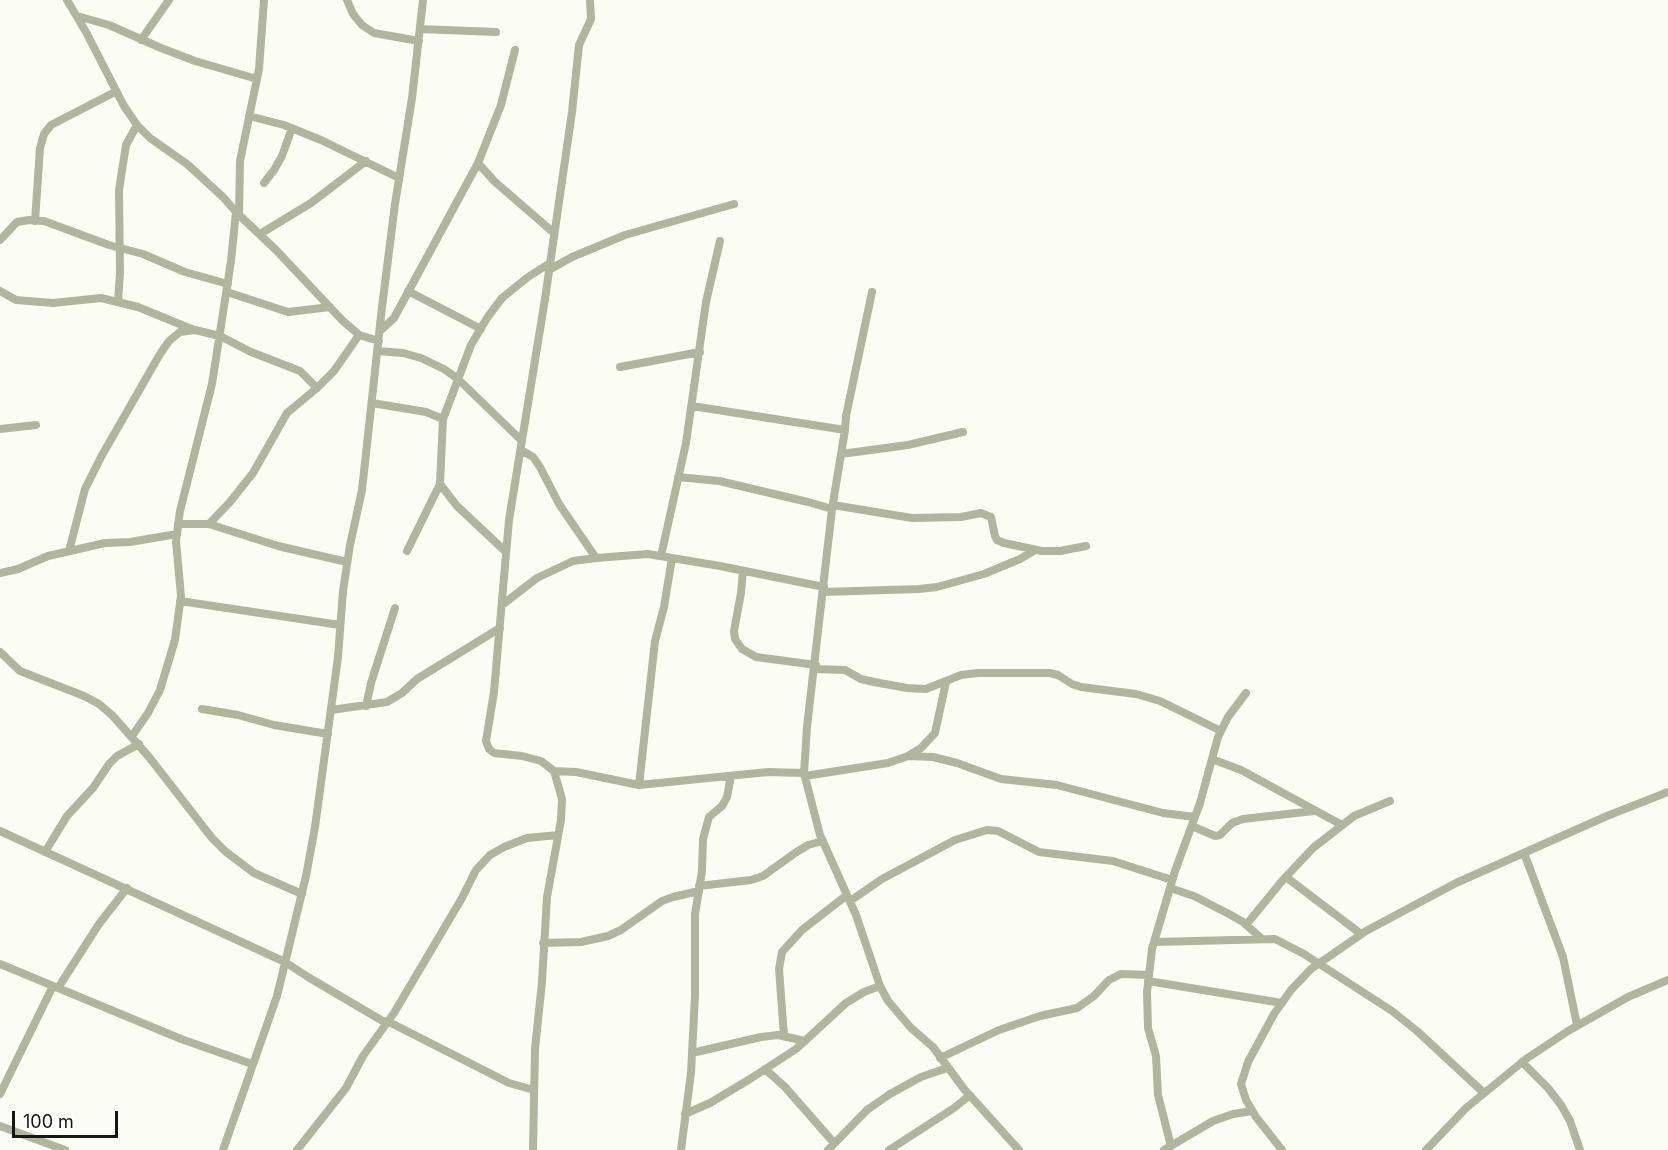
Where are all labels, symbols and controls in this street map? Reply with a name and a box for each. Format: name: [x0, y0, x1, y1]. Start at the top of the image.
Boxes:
scale bar: [15, 1099, 122, 1137]
text: 100 m: [23, 1111, 74, 1132]

